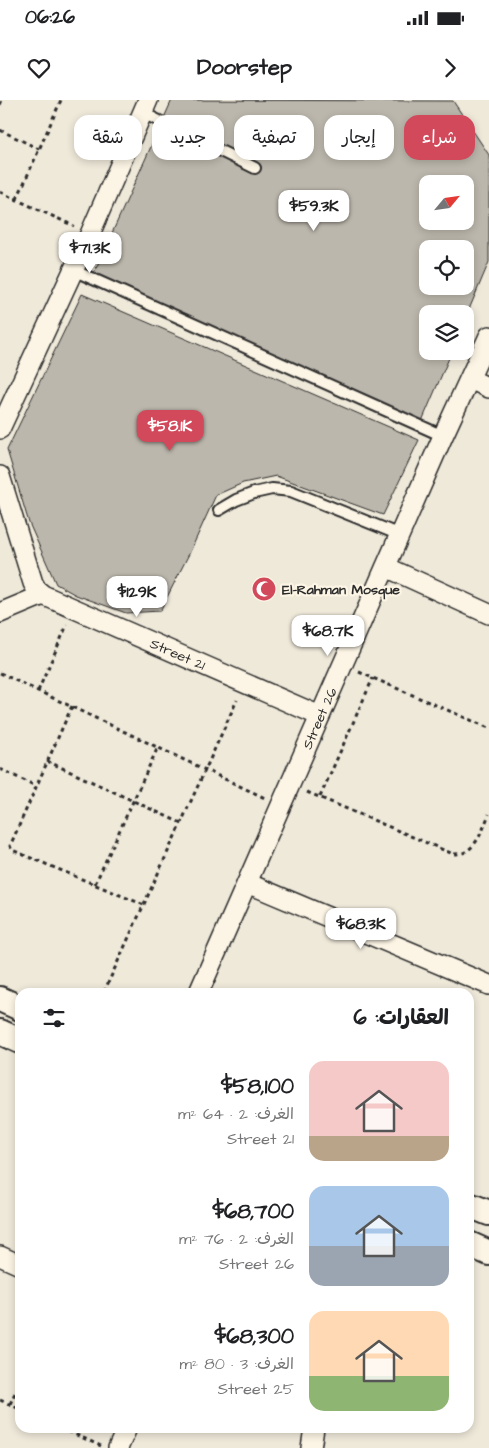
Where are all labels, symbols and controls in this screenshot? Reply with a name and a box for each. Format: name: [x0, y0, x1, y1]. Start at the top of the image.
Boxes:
text: 06:26: [25, 4, 75, 31]
text: Doorstep: [197, 52, 292, 83]
icon: heart: [25, 54, 53, 82]
icon: forward: [436, 54, 464, 82]
chip: شقة: [74, 115, 142, 160]
chip: جديد: [152, 115, 224, 160]
chip: تصفية: [234, 115, 314, 160]
chip: إيجار: [324, 115, 394, 160]
chip: شراء: [404, 115, 475, 160]
north arrow: [419, 175, 474, 230]
map controls: [419, 175, 474, 360]
pin: $59.3K: [273, 190, 355, 232]
text: $59.3K: [289, 195, 339, 217]
pin: $71.3K: [49, 232, 131, 274]
text: $71.3K: [70, 237, 110, 259]
button: locate: [419, 240, 474, 295]
button: layers: [419, 305, 474, 360]
pin: $58.1K: [129, 410, 211, 452]
text: $58.1K: [148, 415, 192, 437]
pin: $129K: [102, 576, 172, 618]
mosque icon: El-Rahman Mosque: [251, 576, 277, 602]
place label: El-Rahman Mosque: [282, 580, 400, 600]
text: $129K: [118, 581, 156, 603]
pin: $68.7K: [287, 614, 369, 657]
text: $68.7K: [302, 620, 354, 642]
street label: Street 21: [147, 634, 209, 676]
street label: Street 26: [298, 684, 343, 753]
pin: $68.3K: [320, 908, 402, 950]
text: $68.3K: [336, 913, 386, 935]
text: العقارات: 6: [354, 1003, 449, 1032]
icon: filters: [40, 1004, 68, 1032]
text: $58,100: [221, 1072, 294, 1101]
icon: home: [349, 1081, 409, 1141]
text: الغرف: 2 · 64 m²: [178, 1103, 294, 1125]
text: Street 21: [227, 1128, 294, 1150]
text: $68,700: [212, 1197, 294, 1226]
icon: home: [349, 1206, 409, 1266]
text: الغرف: 2 · 76 m²: [179, 1228, 294, 1250]
text: Street 26: [219, 1253, 294, 1275]
text: $68,300: [215, 1322, 294, 1351]
icon: home: [349, 1331, 409, 1391]
text: الغرف: 3 · 80 m²: [179, 1353, 294, 1375]
text: Street 25: [218, 1378, 294, 1400]

